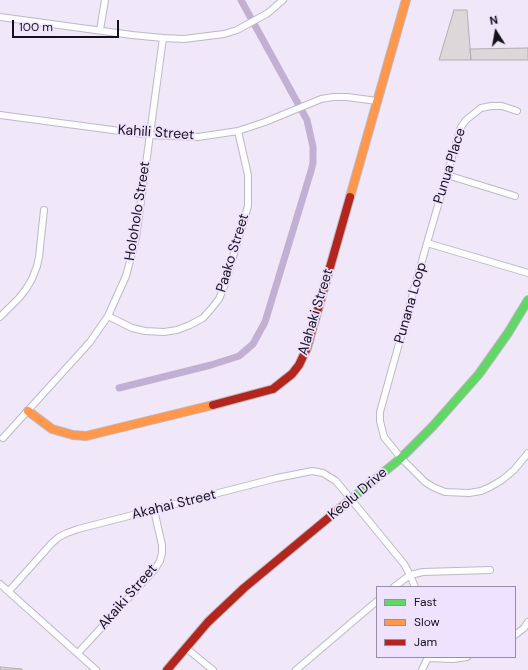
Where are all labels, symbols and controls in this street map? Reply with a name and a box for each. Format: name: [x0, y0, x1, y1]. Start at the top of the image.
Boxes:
scale bar: [14, 12, 121, 38]
north arrow: [476, 12, 516, 52]
text: N: [488, 13, 499, 28]
text: 100 m: [19, 19, 53, 35]
street label: Kahili Street: [117, 122, 195, 144]
street label: Punua Place: [431, 126, 469, 206]
street label: Holoholo Street: [122, 160, 154, 262]
street label: Paako Street: [213, 212, 253, 294]
street label: Punana Loop: [391, 260, 431, 346]
street label: Alahaki Street: [295, 267, 337, 357]
street label: Keolu Drive: [325, 464, 391, 524]
street label: Akahai Street: [130, 486, 218, 524]
street label: Akaiki Street: [95, 561, 161, 633]
legend: [376, 586, 516, 658]
text: Fast: [414, 594, 437, 610]
text: Slow: [414, 614, 440, 630]
text: Jam: [414, 634, 437, 650]

